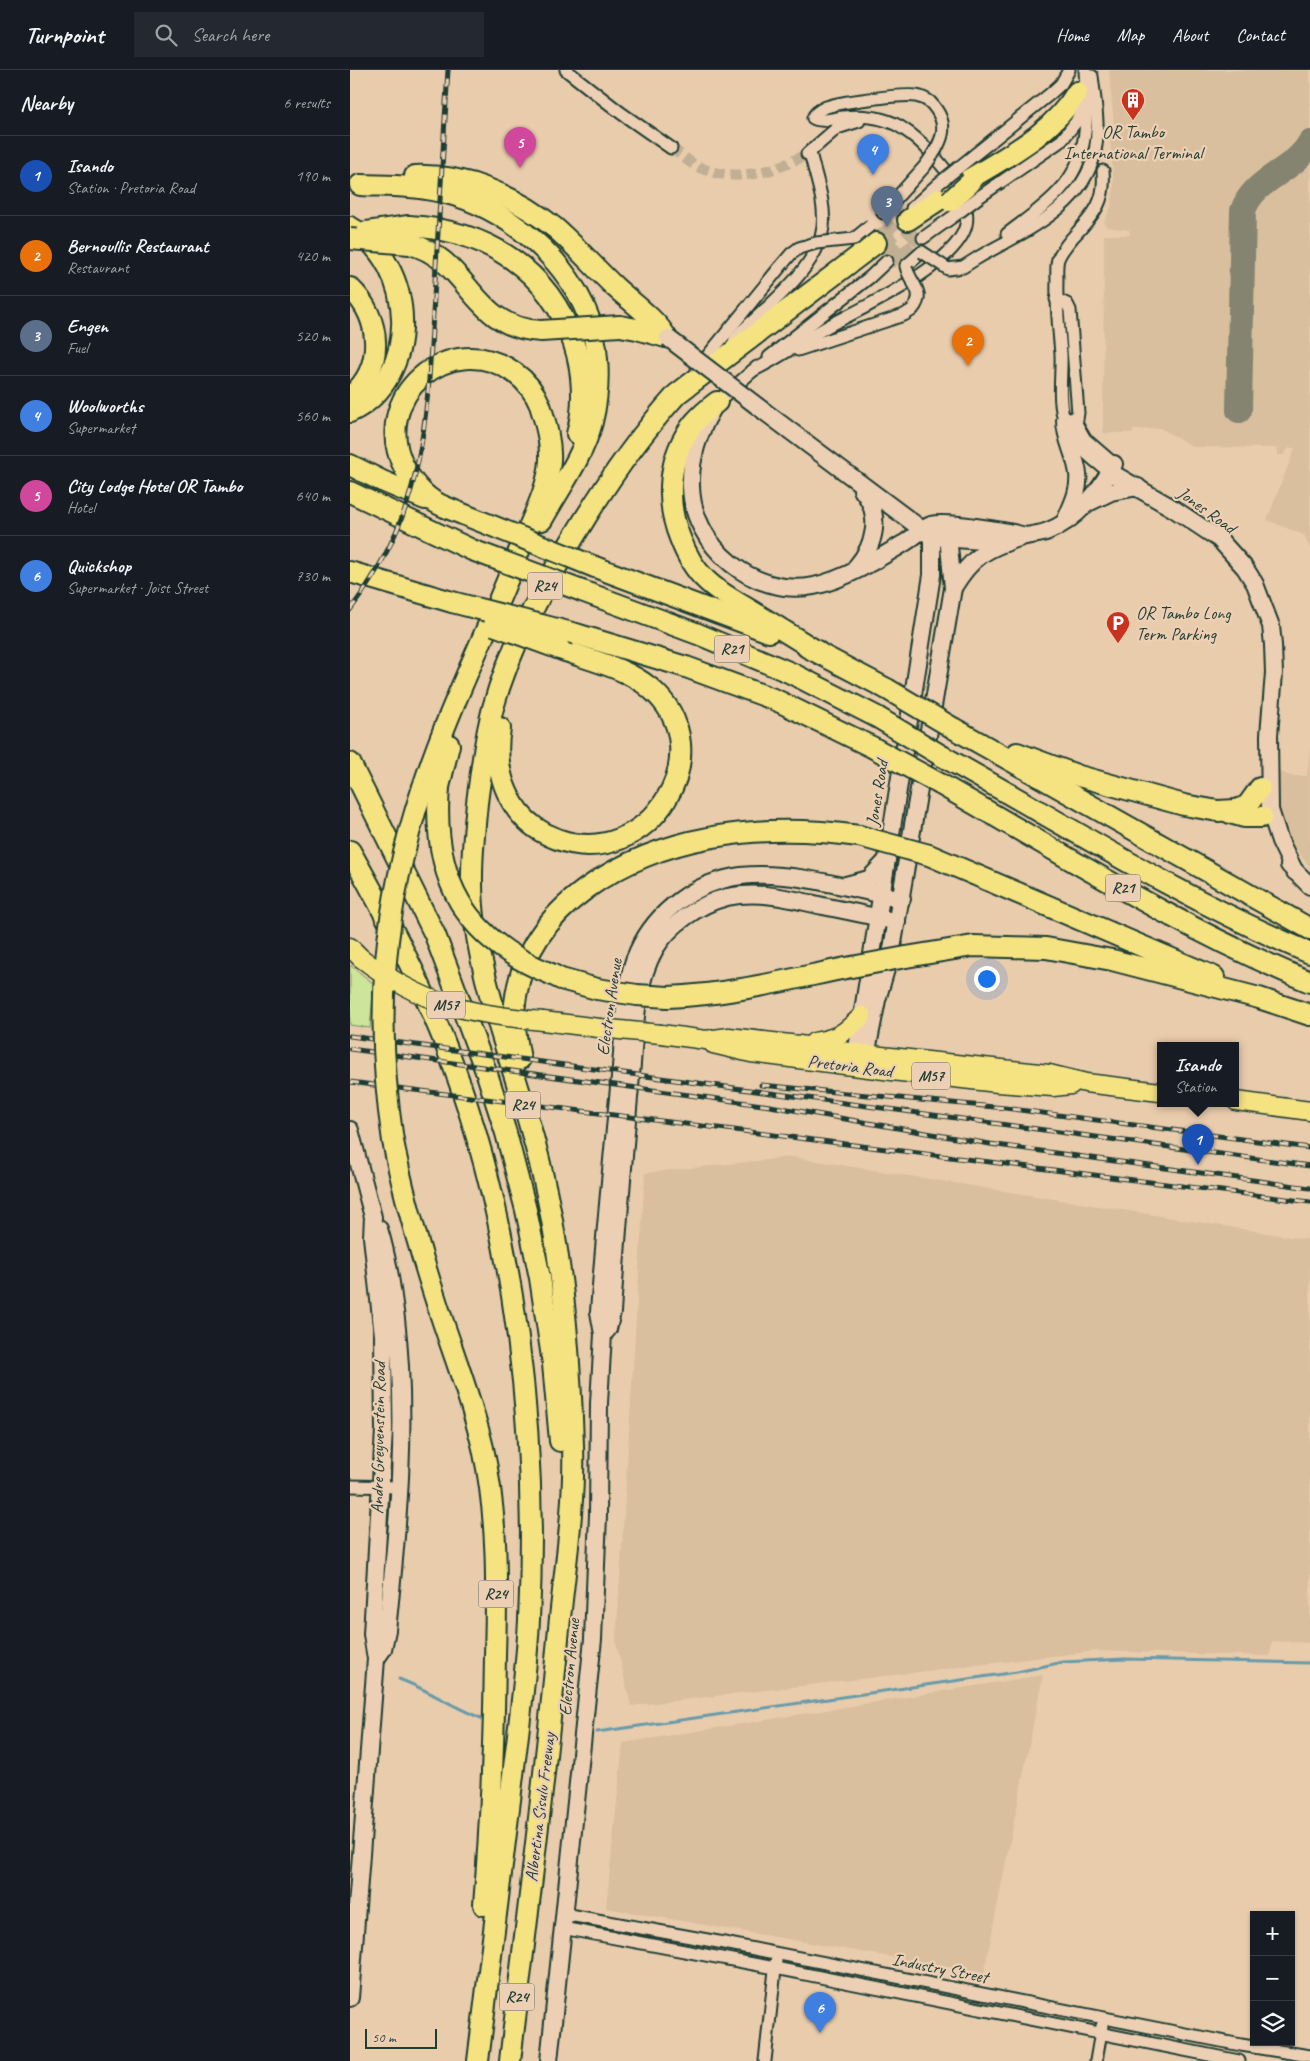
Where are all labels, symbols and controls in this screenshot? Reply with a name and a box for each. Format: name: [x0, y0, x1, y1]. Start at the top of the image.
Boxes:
search box: [134, 12, 484, 57]
text: Turnpoint: [25, 20, 104, 50]
icon: search: [152, 21, 180, 49]
text: Search here: [192, 23, 269, 47]
text: Home: [1056, 24, 1089, 46]
text: Map: [1117, 24, 1144, 46]
text: About: [1172, 24, 1208, 46]
text: Contact: [1236, 24, 1285, 46]
building icon: OR Tambo International Terminal: [1120, 87, 1146, 121]
text: Nearby: [20, 90, 73, 116]
text: 6 results: [283, 93, 330, 113]
place label: OR Tambo International Terminal: [1064, 121, 1205, 164]
pin: 5: [504, 127, 536, 168]
pin: 4: [857, 134, 889, 175]
text: Isando: [67, 154, 113, 178]
text: 1: [32, 166, 40, 186]
text: 190 m: [296, 166, 330, 186]
text: Station · Pretoria Road: [67, 178, 195, 198]
pin: 3: [871, 186, 903, 227]
text: Bernoullis Restaurant: [67, 234, 209, 258]
text: 2: [32, 246, 40, 266]
text: 420 m: [296, 246, 330, 266]
text: Restaurant: [67, 258, 129, 278]
text: Engen: [67, 314, 108, 338]
pin: 2: [952, 325, 984, 366]
text: 3: [32, 326, 40, 346]
text: 520 m: [296, 326, 330, 346]
text: Fuel: [67, 338, 88, 358]
text: Woolworths: [67, 394, 143, 418]
text: 4: [32, 406, 40, 426]
text: 560 m: [296, 406, 330, 426]
text: Supermarket: [67, 418, 135, 438]
text: City Lodge Hotel OR Tambo: [67, 474, 242, 498]
street label: Jones Road: [1173, 481, 1243, 540]
text: 5: [33, 486, 39, 506]
text: 640 m: [296, 486, 330, 506]
text: Hotel: [67, 498, 95, 518]
text: Quickshop: [67, 554, 131, 578]
text: 6: [32, 566, 40, 586]
text: 730 m: [296, 566, 330, 586]
road number: R24: [528, 572, 562, 600]
text: Supermarket · Joist Street: [67, 578, 208, 598]
place label: OR Tambo Long Term Parking: [1136, 602, 1232, 645]
parking icon: OR Tambo Long Term Parking: [1105, 610, 1131, 644]
road number: R21: [714, 636, 750, 662]
street label: Jones Road: [861, 756, 894, 828]
road number: R21: [1106, 874, 1140, 901]
street label: Electron Avenue: [591, 956, 627, 1057]
your location: [974, 966, 1000, 992]
road number: M57: [427, 992, 465, 1018]
popup: [1157, 1042, 1239, 1107]
street label: Pretoria Road: [806, 1050, 897, 1082]
text: Isando: [1175, 1053, 1221, 1077]
road number: M57: [912, 1062, 950, 1089]
text: Station: [1175, 1077, 1217, 1097]
road number: R24: [506, 1092, 540, 1118]
pin: 1: [1182, 1124, 1214, 1165]
street label: Andre Greyvenstein Road: [366, 1359, 390, 1514]
road number: R24: [478, 1580, 514, 1608]
street label: Electron Avenue: [554, 1616, 584, 1716]
street label: Albertina Sisulu Freeway: [520, 1729, 560, 1883]
map controls: [1250, 1911, 1295, 2046]
button: +: [1250, 1911, 1295, 1956]
street label: Industry Street: [890, 1948, 993, 1989]
button: −: [1250, 1956, 1295, 2001]
road number: R24: [500, 1984, 534, 2010]
pin: 6: [804, 1992, 836, 2033]
button: layers: [1250, 2001, 1295, 2046]
scale bar: [365, 2026, 438, 2049]
text: 50 m: [372, 2029, 396, 2046]

